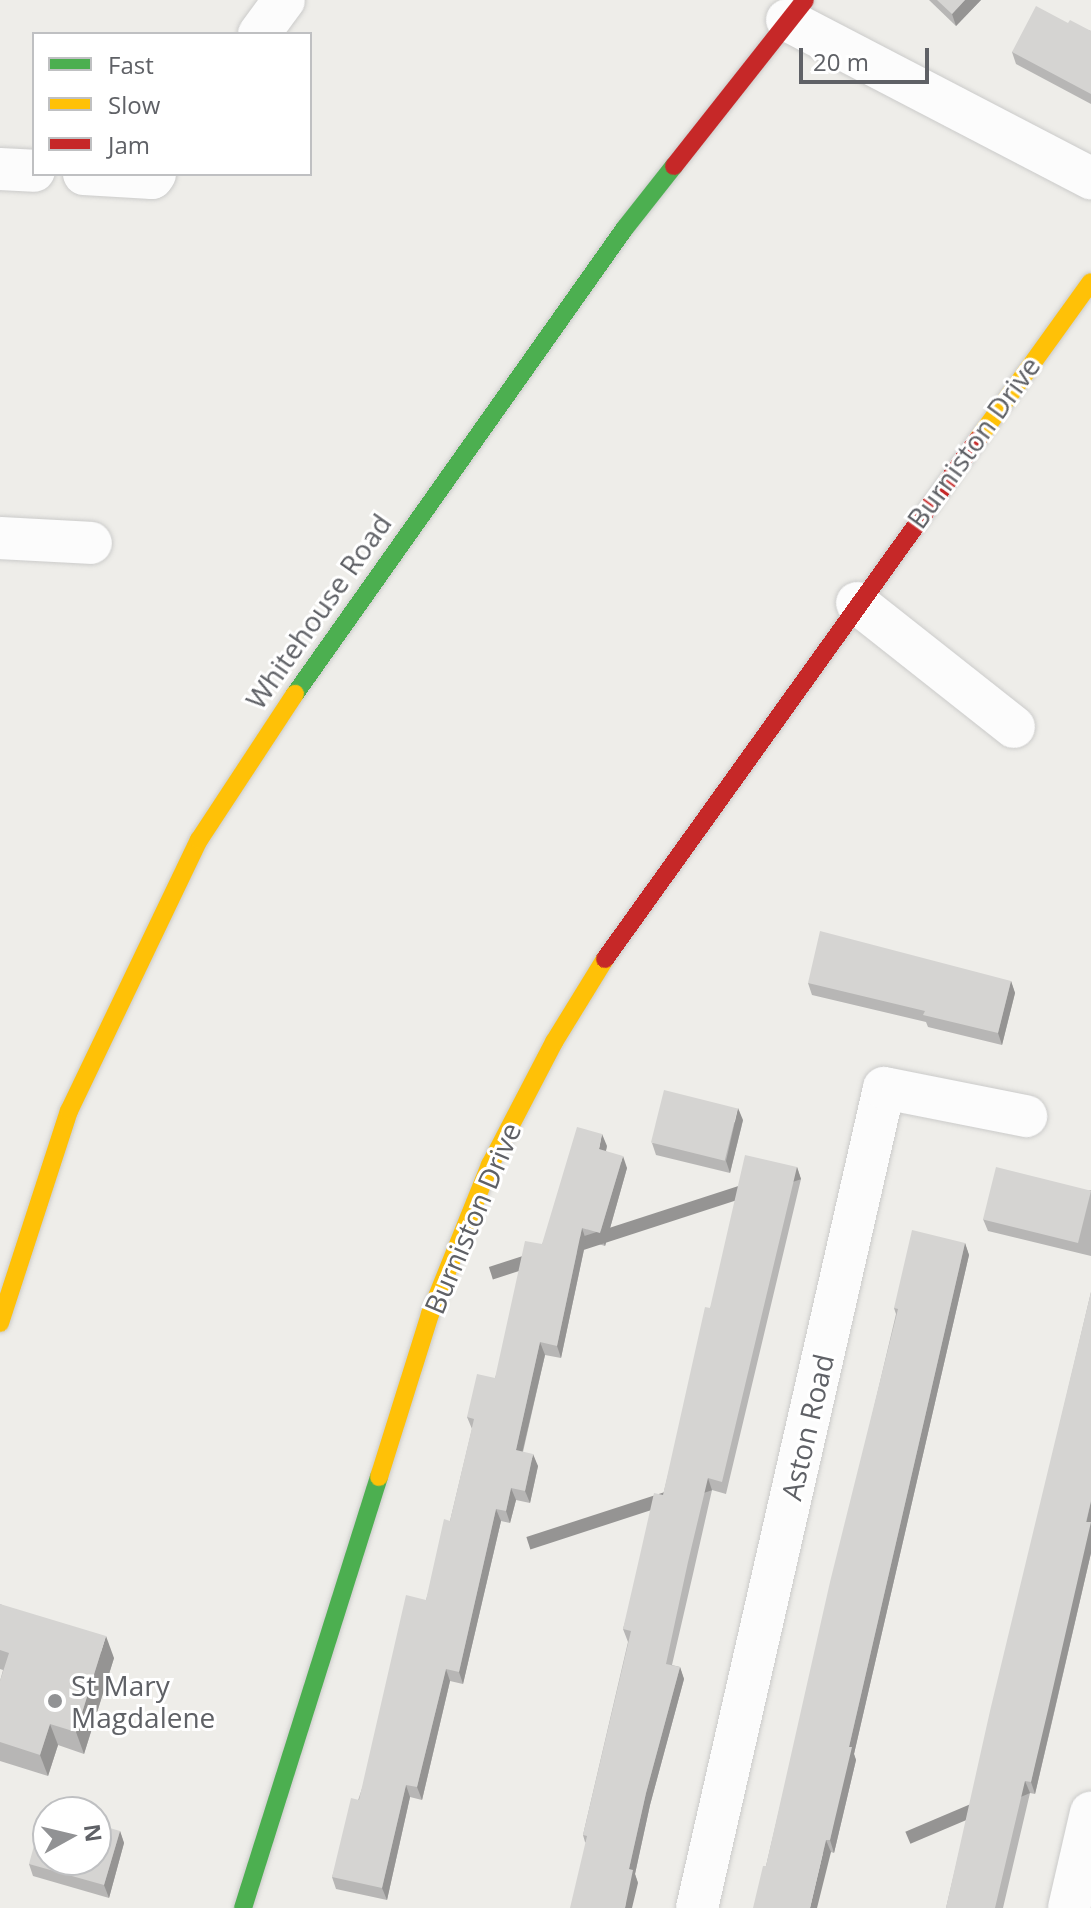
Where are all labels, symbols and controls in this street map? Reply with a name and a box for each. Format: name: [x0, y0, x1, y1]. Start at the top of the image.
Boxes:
legend: [32, 32, 312, 176]
scale bar: [803, 32, 933, 82]
text: 20 m: [813, 45, 869, 78]
text: Fast: [108, 48, 154, 81]
text: Slow: [108, 88, 160, 121]
text: Jam: [108, 128, 150, 161]
street label: Burniston Drive: [899, 350, 1047, 534]
street label: Whitehouse Road: [238, 507, 398, 715]
street label: Burniston Drive: [417, 1118, 527, 1318]
street label: Aston Road: [774, 1351, 840, 1503]
place label: St Mary Magdalene: [71, 1668, 215, 1734]
marker: St Mary Magdalene: [46, 1692, 64, 1710]
north arrow: [32, 1796, 112, 1876]
text: N: [78, 1822, 110, 1844]

